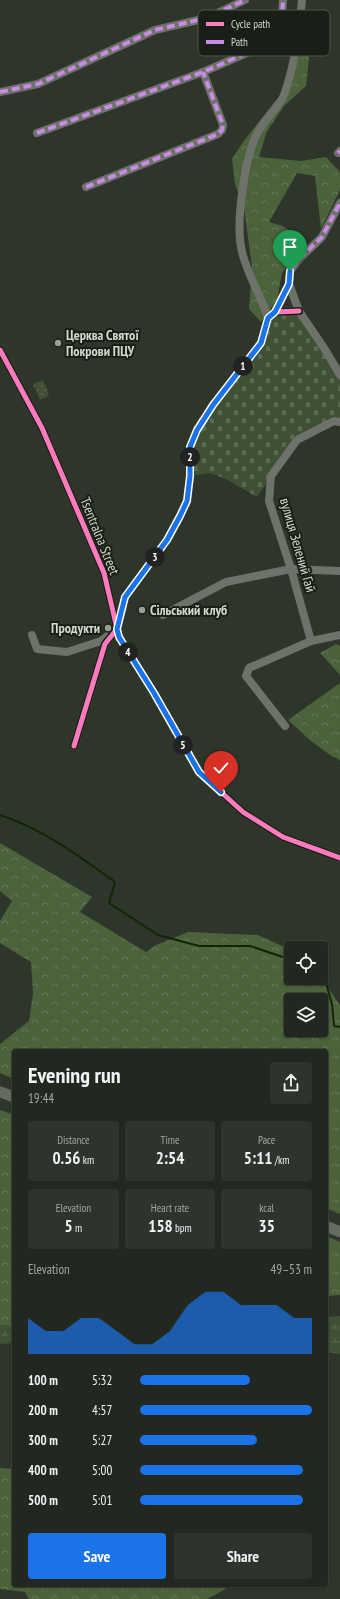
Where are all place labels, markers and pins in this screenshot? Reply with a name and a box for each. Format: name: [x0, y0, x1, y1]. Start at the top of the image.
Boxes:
pin: [273, 230, 307, 271]
place label: Церква Святої Покрови ПЦУ: [66, 326, 139, 360]
marker: Церква Святої Покрови ПЦУ: [53, 338, 63, 348]
pin: 1: [233, 356, 253, 376]
pin: 2: [180, 447, 200, 467]
pin: 3: [145, 547, 165, 567]
place label: Сільський клуб: [150, 601, 227, 619]
marker: Сільський клуб: [137, 605, 147, 615]
place label: Продукти: [51, 619, 100, 637]
marker: Продукти: [103, 623, 113, 633]
pin: 4: [118, 642, 138, 662]
pin: 5: [173, 735, 193, 755]
pin: [204, 751, 238, 792]

